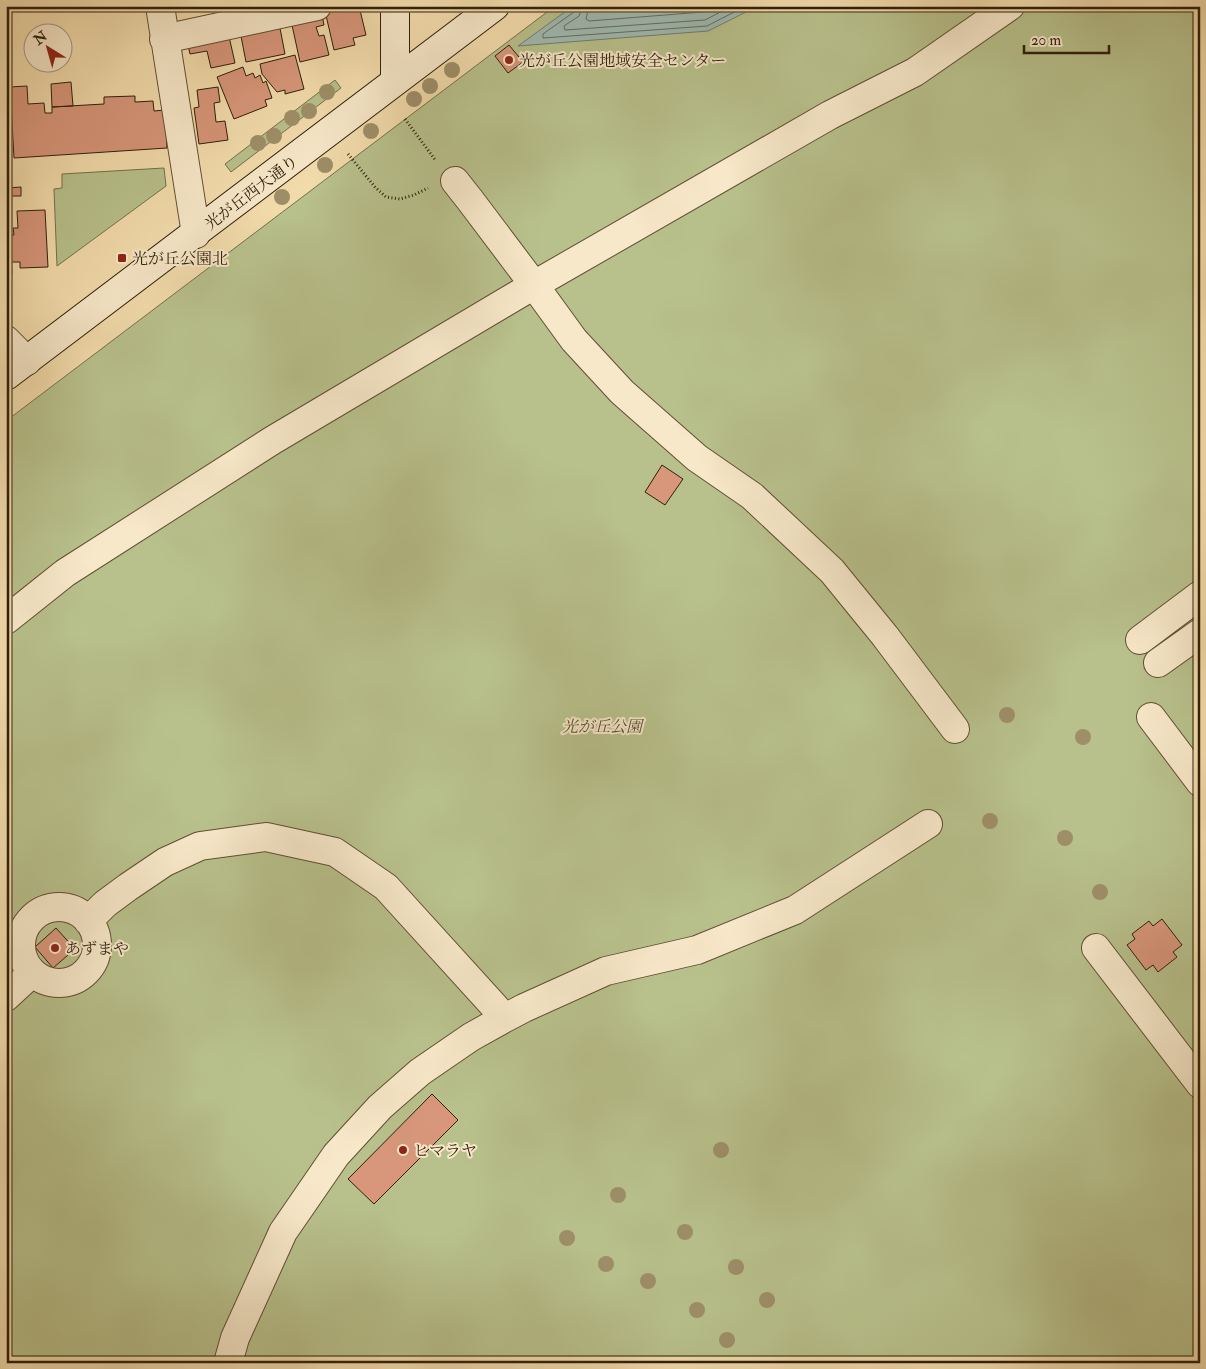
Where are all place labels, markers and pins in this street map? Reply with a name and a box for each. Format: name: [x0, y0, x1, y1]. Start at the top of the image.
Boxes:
place label: 光が丘公園地域安全センター: [519, 51, 726, 71]
marker: 光が丘公園地域安全センター: [503, 54, 515, 66]
place label: 光が丘公園北: [132, 249, 228, 269]
marker: 光が丘公園北: [116, 252, 128, 264]
place label: あずまや: [65, 939, 129, 959]
marker: あずまや: [49, 942, 61, 954]
place label: ヒマラヤ: [413, 1141, 477, 1161]
marker: ヒマラヤ: [397, 1144, 409, 1156]

